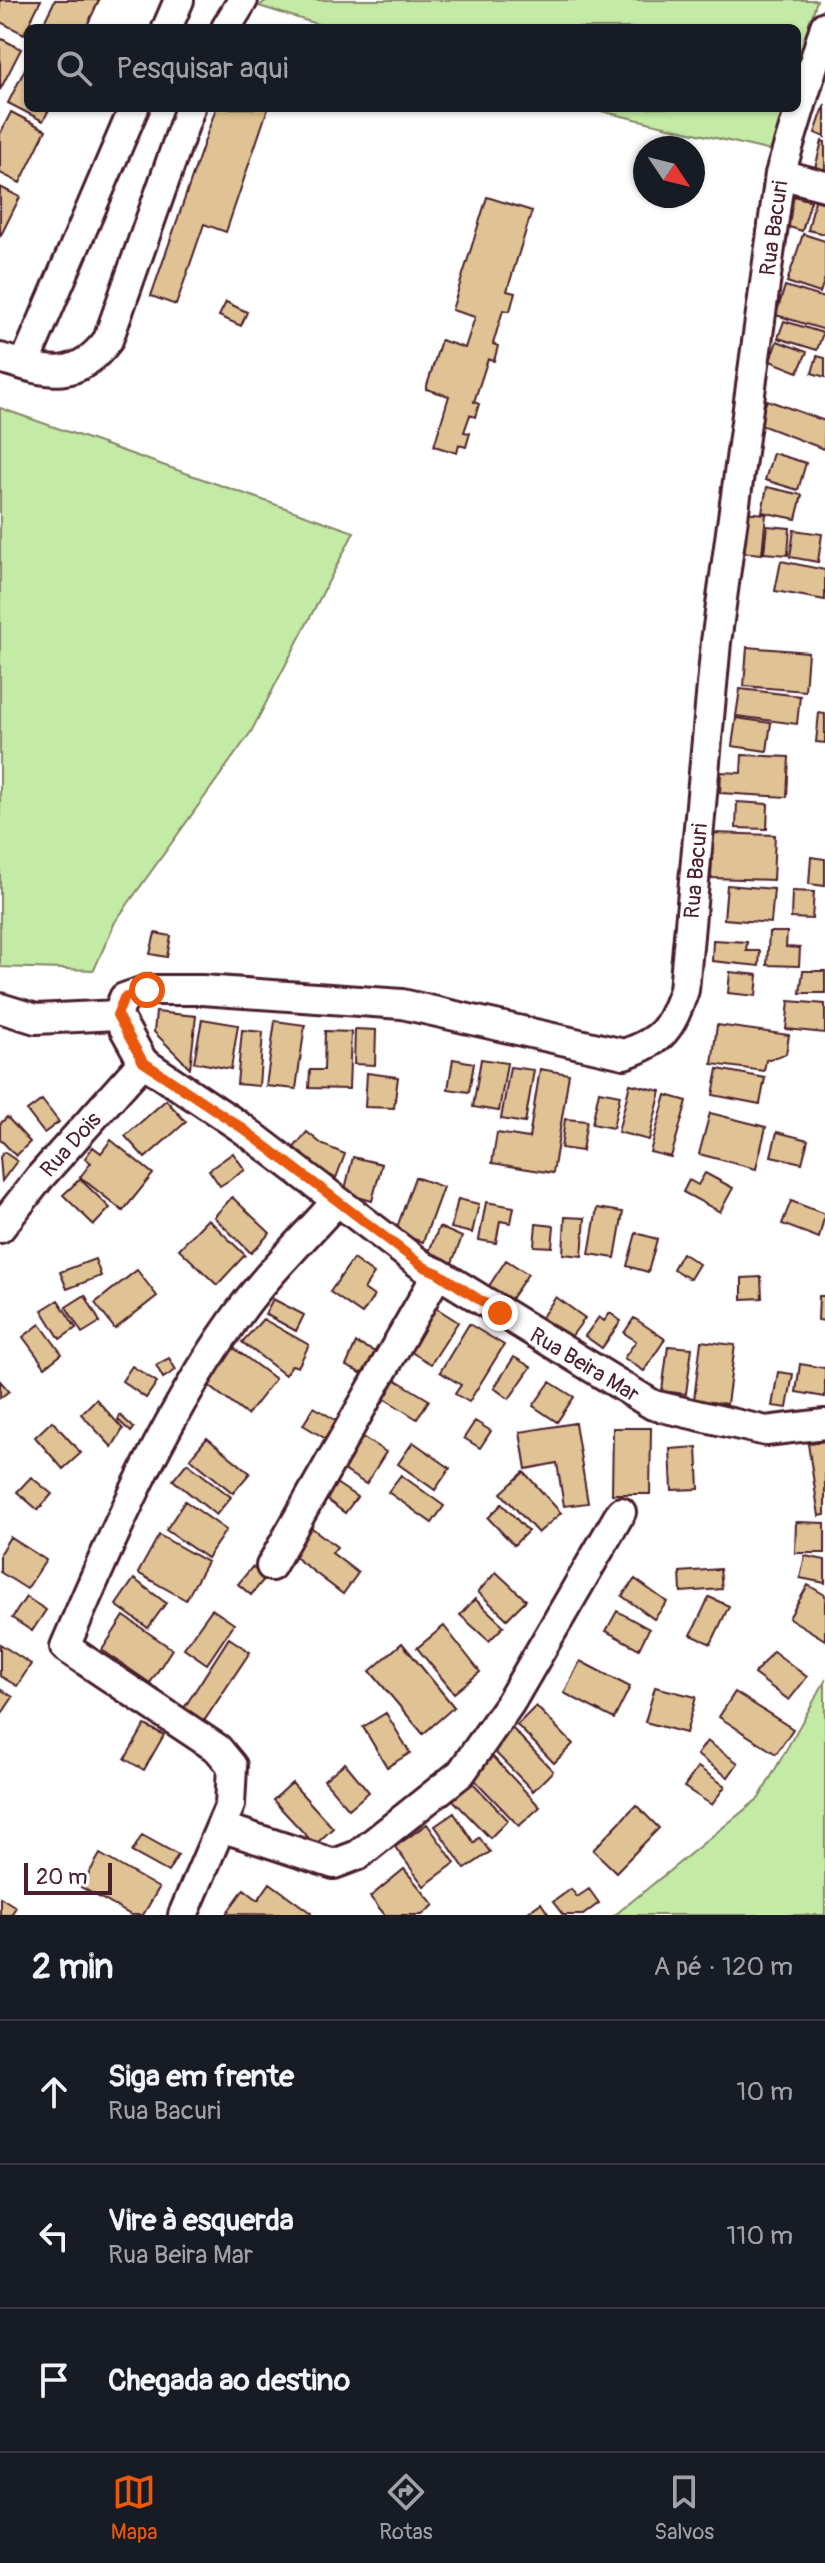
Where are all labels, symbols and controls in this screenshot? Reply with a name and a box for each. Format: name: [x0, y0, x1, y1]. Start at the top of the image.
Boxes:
search box: [24, 24, 801, 112]
icon: search: [52, 46, 96, 90]
text: Pesquisar aqui: [116, 50, 288, 87]
north arrow: [633, 136, 705, 208]
street label: Rua Bacuri: [753, 179, 795, 277]
street label: Rua Bacuri: [678, 822, 714, 920]
route start: [129, 972, 165, 1008]
street label: Rua Dois: [34, 1106, 107, 1183]
route end: [482, 1295, 518, 1331]
street label: Rua Beira Mar: [525, 1321, 644, 1409]
scale bar: [24, 1859, 112, 1895]
text: 20 m: [36, 1863, 88, 1891]
text: 2 min: [32, 1946, 114, 1989]
text: A pé · 120 m: [654, 1951, 793, 1983]
text: Siga em frente: [108, 2058, 294, 2095]
icon: ahead: [32, 2070, 76, 2114]
text: 10 m: [736, 2076, 793, 2108]
text: Rua Bacuri: [108, 2095, 221, 2127]
text: Vire à esquerda: [108, 2202, 294, 2239]
icon: left: [32, 2214, 76, 2258]
text: 110 m: [726, 2220, 793, 2252]
text: Rua Beira Mar: [108, 2239, 253, 2271]
icon: arrive: [32, 2358, 76, 2402]
text: Chegada ao destino: [108, 2362, 350, 2399]
tab: Mapa: [111, 2470, 158, 2546]
tab: Rotas: [379, 2470, 433, 2546]
tab: Salvos: [654, 2470, 714, 2546]

